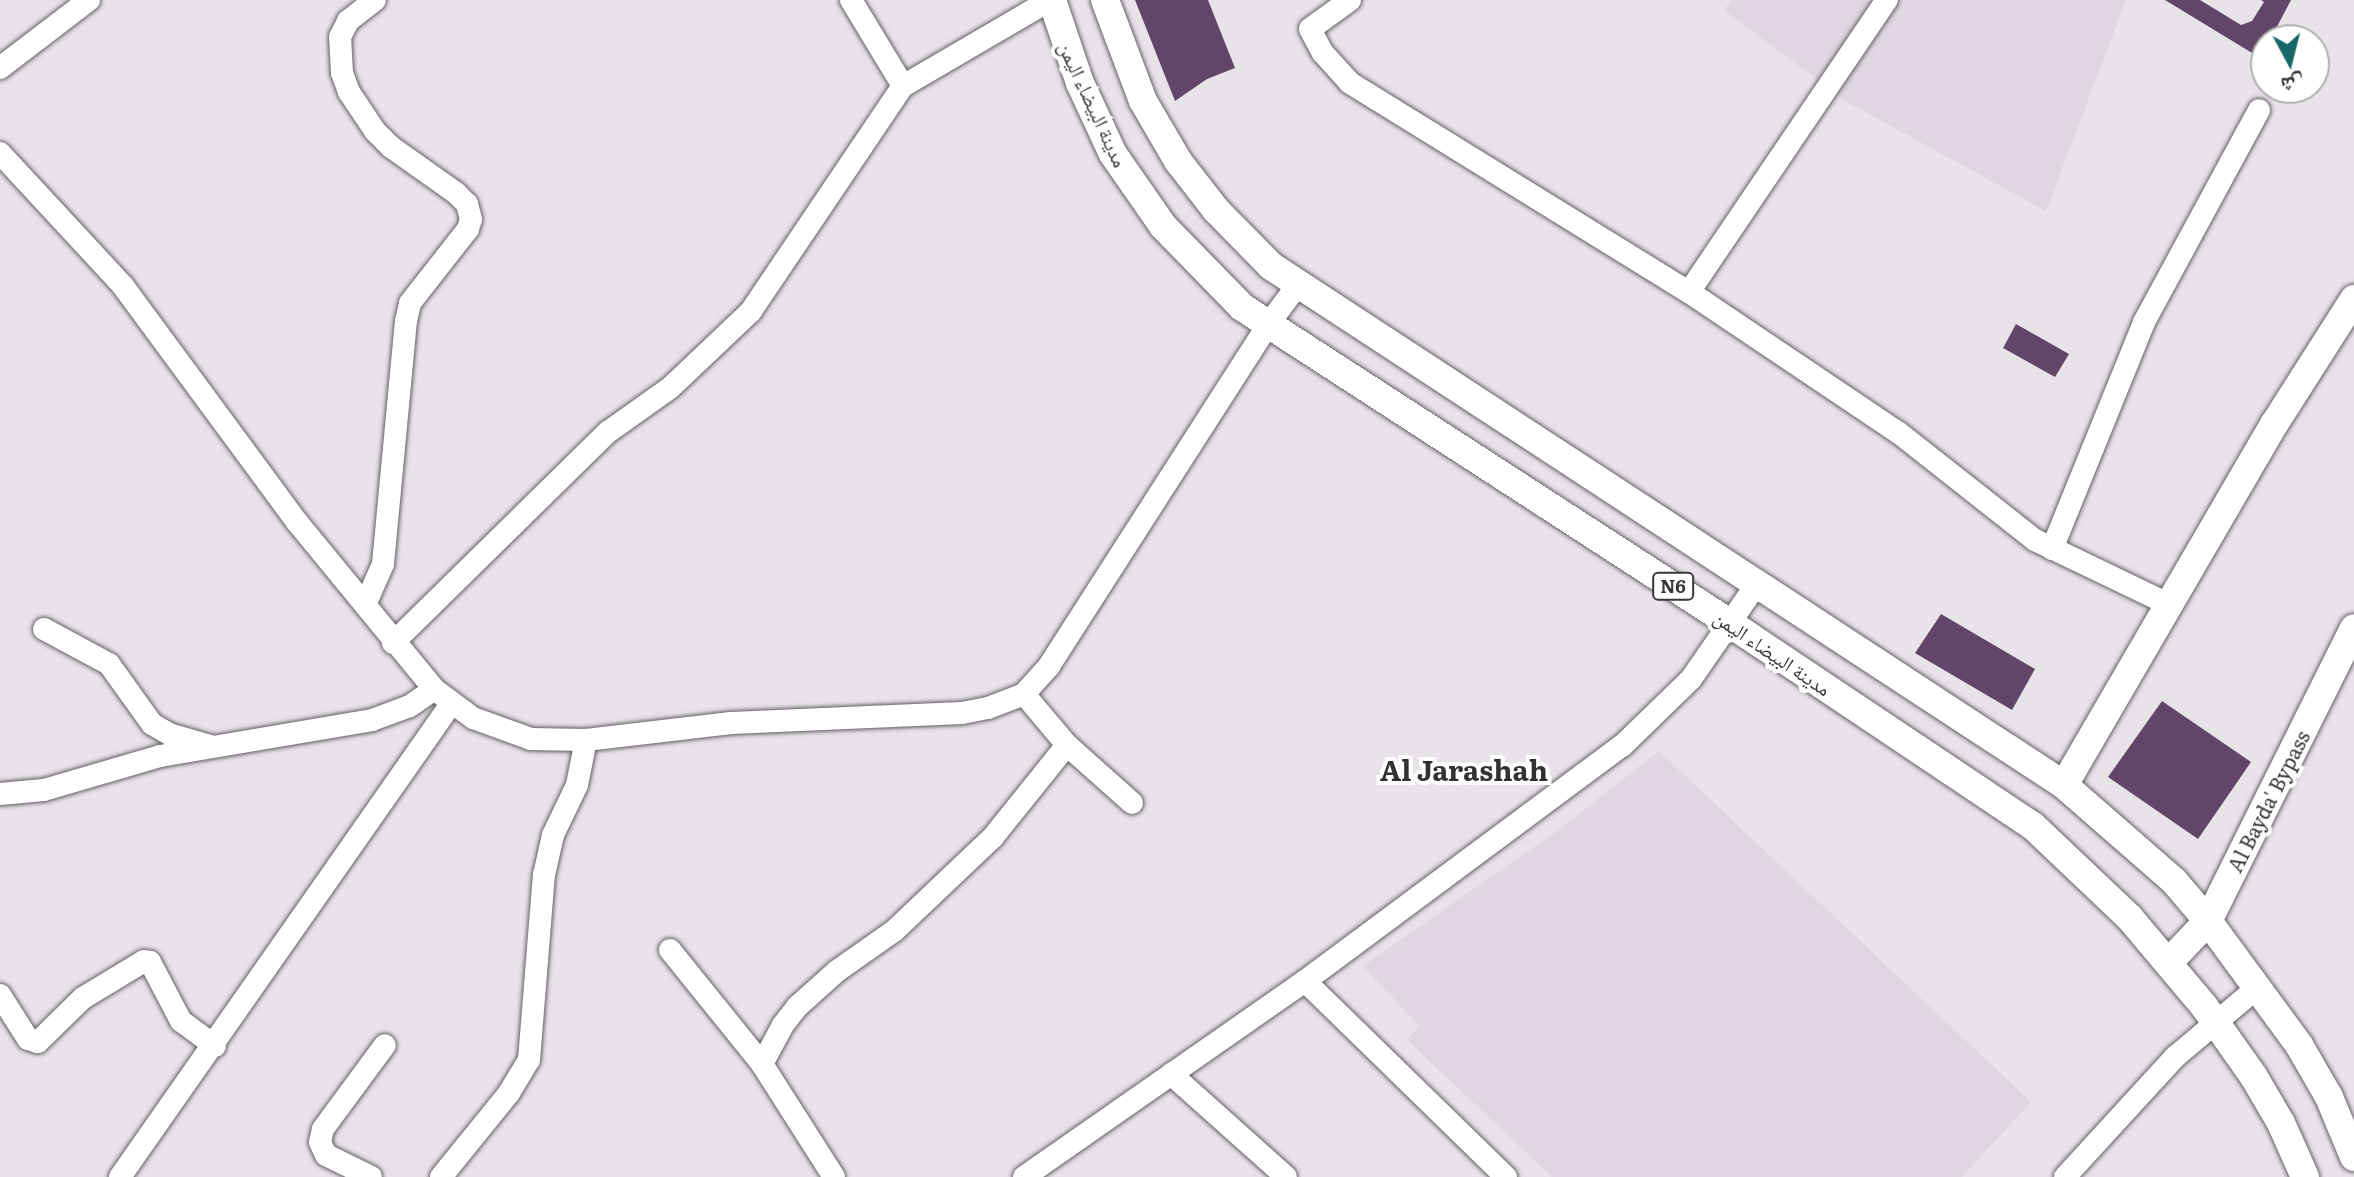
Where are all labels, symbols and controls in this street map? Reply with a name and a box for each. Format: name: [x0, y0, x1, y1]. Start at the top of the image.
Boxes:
north arrow: [2250, 24, 2330, 104]
street label: مدينة البيضاء اليمن: [1054, 37, 1134, 171]
text: ش: [2279, 69, 2306, 104]
road number: N6: [1651, 572, 1695, 600]
street label: مدينة البيضاء اليمن: [1710, 604, 1836, 700]
street label: Al Bayda' Bypass: [2222, 726, 2314, 876]
district label: Al Jarashah: [1380, 752, 1548, 786]

